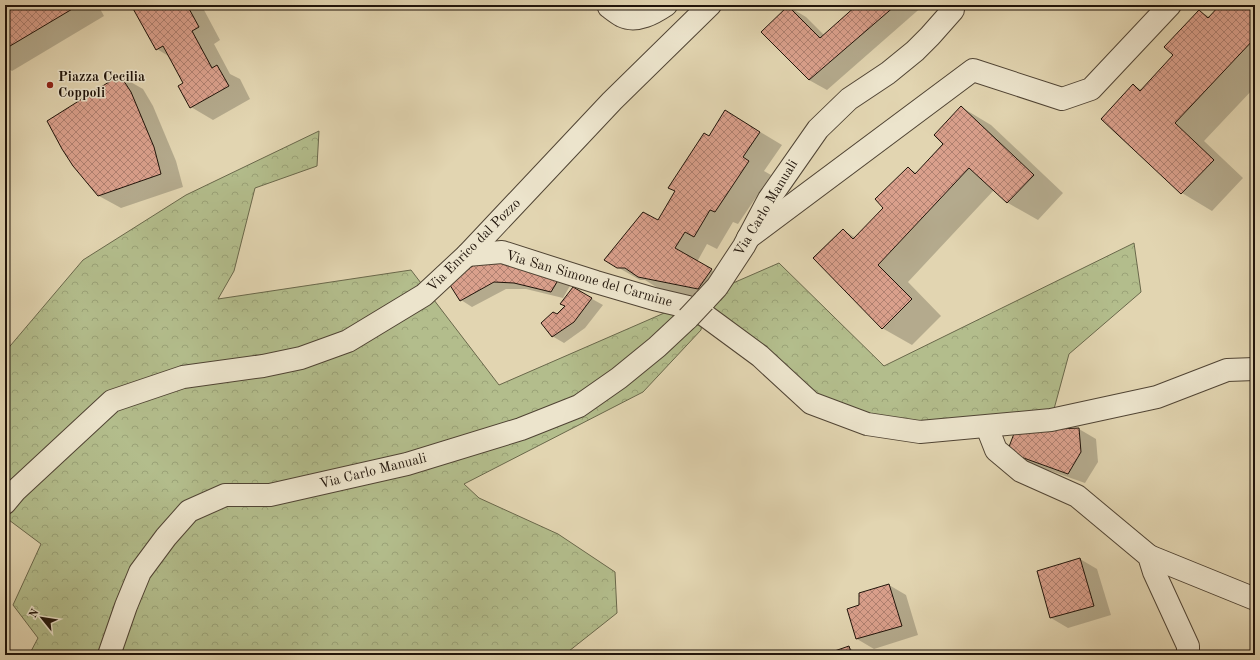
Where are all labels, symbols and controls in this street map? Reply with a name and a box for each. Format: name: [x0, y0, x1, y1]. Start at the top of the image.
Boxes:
place label: Piazza Cecilia Coppoli: [58, 70, 145, 100]
marker: Piazza Cecilia Coppoli: [45, 80, 55, 90]
street label: Via Carlo Manuali: [732, 157, 800, 259]
street label: Via Enrico dal Pozzo: [425, 196, 523, 294]
street label: Via San Simone del Carmine: [504, 248, 674, 310]
street label: Via Carlo Manuali: [318, 451, 428, 491]
north arrow: [22, 598, 62, 638]
text: N: [28, 607, 42, 620]

